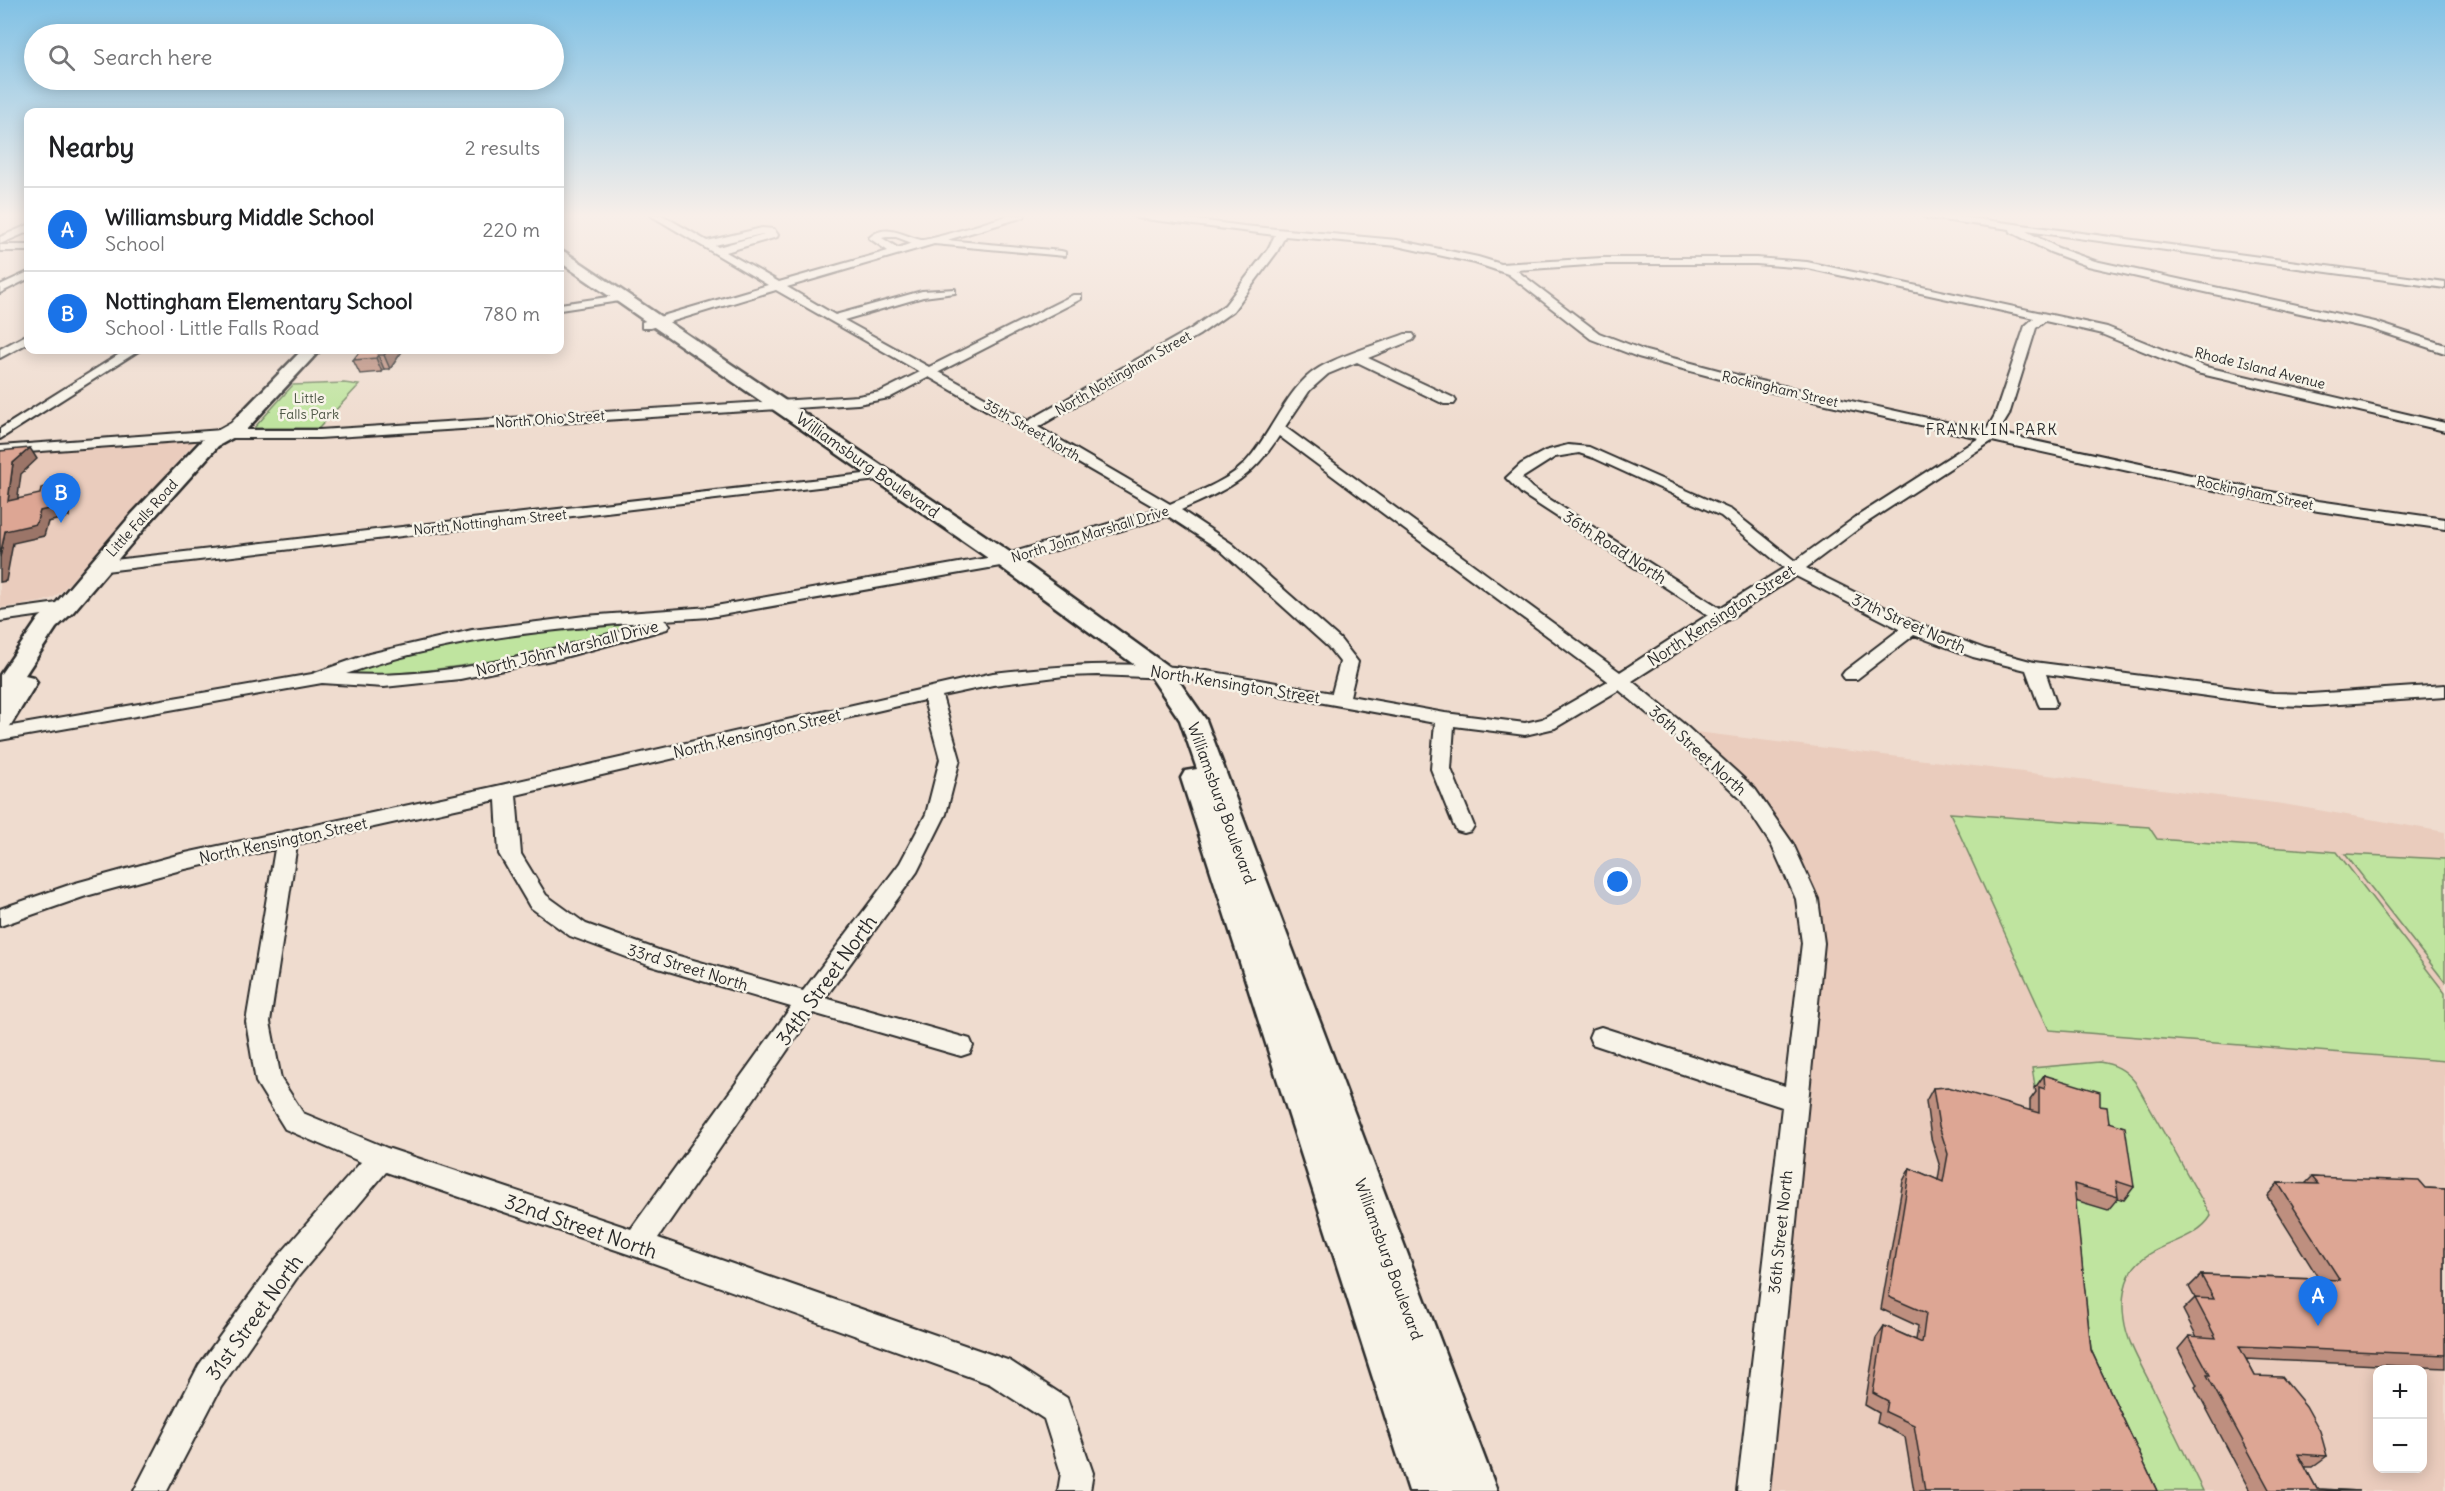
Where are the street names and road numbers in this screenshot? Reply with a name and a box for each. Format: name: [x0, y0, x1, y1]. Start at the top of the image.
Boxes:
street label: North Nottingham Street: [1052, 327, 1194, 419]
street label: Rhode Island Avenue: [2193, 343, 2327, 393]
street label: Rockingham Street: [1720, 367, 1840, 411]
street label: 35th Street North: [980, 395, 1084, 465]
street label: North Ohio Street: [495, 406, 606, 432]
street label: Williamsburg Boulevard: [793, 408, 943, 522]
street label: Rockingham Street: [2195, 472, 2315, 514]
street label: Little Falls Road: [102, 475, 182, 561]
street label: North John Marshall Drive: [1009, 501, 1171, 567]
street label: North Nottingham Street: [412, 505, 568, 539]
street label: 36th Road North: [1560, 506, 1670, 588]
street label: North Kensington Street: [1644, 560, 1799, 670]
street label: 37th Street North: [1849, 589, 1969, 657]
street label: North John Marshall Drive: [474, 616, 660, 680]
street label: North Kensington Street: [1149, 661, 1322, 707]
street label: 36th Street North: [1645, 701, 1751, 799]
street label: North Kensington Street: [671, 704, 843, 762]
street label: Williamsburg Boulevard: [1183, 720, 1261, 886]
street label: North Kensington Street: [197, 812, 370, 868]
street label: 34th Street North: [770, 910, 882, 1050]
street label: 33rd Street North: [625, 939, 751, 995]
street label: 36th Street North: [1764, 1169, 1796, 1295]
street label: Williamsburg Boulevard: [1350, 1176, 1428, 1342]
street label: 32nd Street North: [501, 1188, 661, 1264]
street label: 31st Street North: [200, 1249, 308, 1385]

